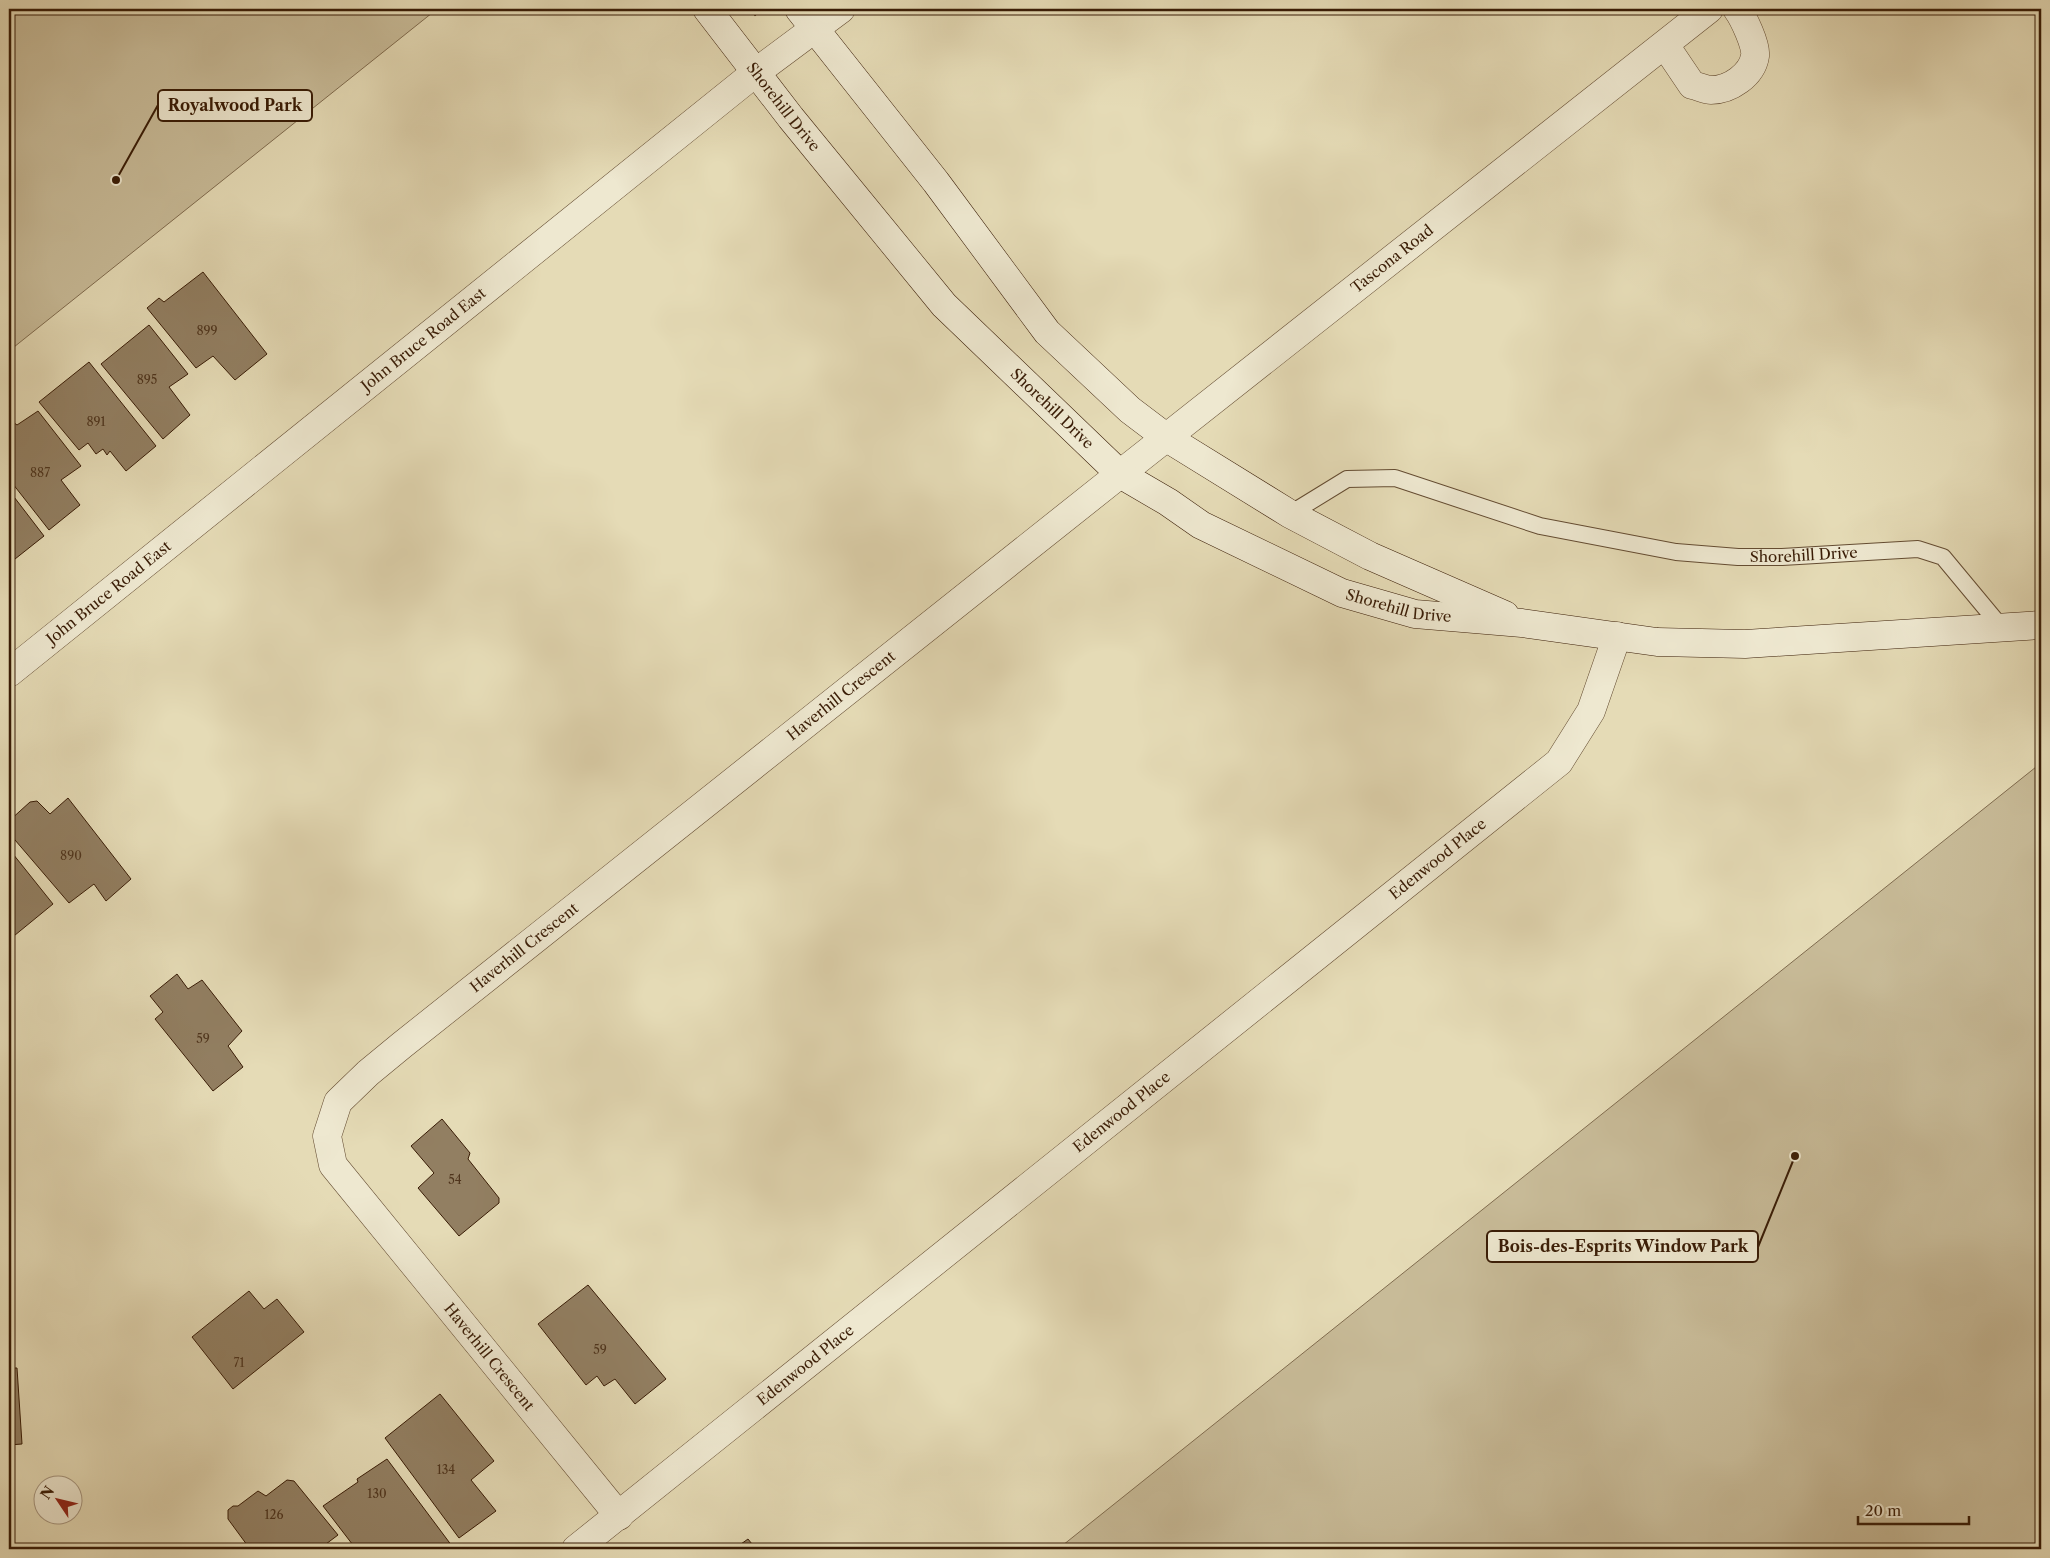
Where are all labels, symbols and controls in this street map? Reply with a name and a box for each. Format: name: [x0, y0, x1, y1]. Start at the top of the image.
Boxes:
street label: Shorehill Drive: [743, 58, 824, 155]
callout: Royalwood Park: [158, 90, 312, 121]
text: Royalwood Park: [168, 95, 303, 115]
street label: Tascona Road: [1347, 220, 1437, 297]
street label: John Bruce Road East: [356, 283, 490, 396]
house number: 899: [196, 323, 218, 338]
street label: Shorehill Drive: [1007, 364, 1098, 453]
house number: 895: [137, 372, 157, 387]
house number: 891: [86, 414, 106, 429]
house number: 887: [30, 465, 50, 480]
street label: John Bruce Road East: [41, 536, 175, 649]
street label: Shorehill Drive: [1750, 543, 1858, 566]
street label: Shorehill Drive: [1344, 585, 1452, 626]
street label: Haverhill Crescent: [783, 646, 899, 744]
street label: Edenwood Place: [1385, 814, 1490, 903]
house number: 890: [60, 848, 82, 863]
street label: Haverhill Crescent: [466, 898, 582, 996]
house number: 59: [196, 1031, 210, 1046]
street label: Edenwood Place: [1069, 1067, 1174, 1156]
house number: 54: [448, 1172, 462, 1187]
callout: Bois-des-Esprits Window Park: [1487, 1231, 1758, 1262]
text: Bois-des-Esprits Window Park: [1498, 1236, 1749, 1256]
street label: Haverhill Crescent: [440, 1299, 539, 1415]
street label: Edenwood Place: [753, 1320, 858, 1409]
house number: 59: [593, 1342, 607, 1357]
house number: 71: [234, 1355, 244, 1370]
house number: 134: [437, 1462, 455, 1477]
north arrow: [32, 1476, 82, 1526]
text: N: [36, 1482, 58, 1503]
house number: 130: [367, 1486, 387, 1501]
scale bar: [1858, 1493, 1969, 1525]
text: 20 m: [1865, 1501, 1901, 1520]
house number: 126: [265, 1507, 283, 1522]

